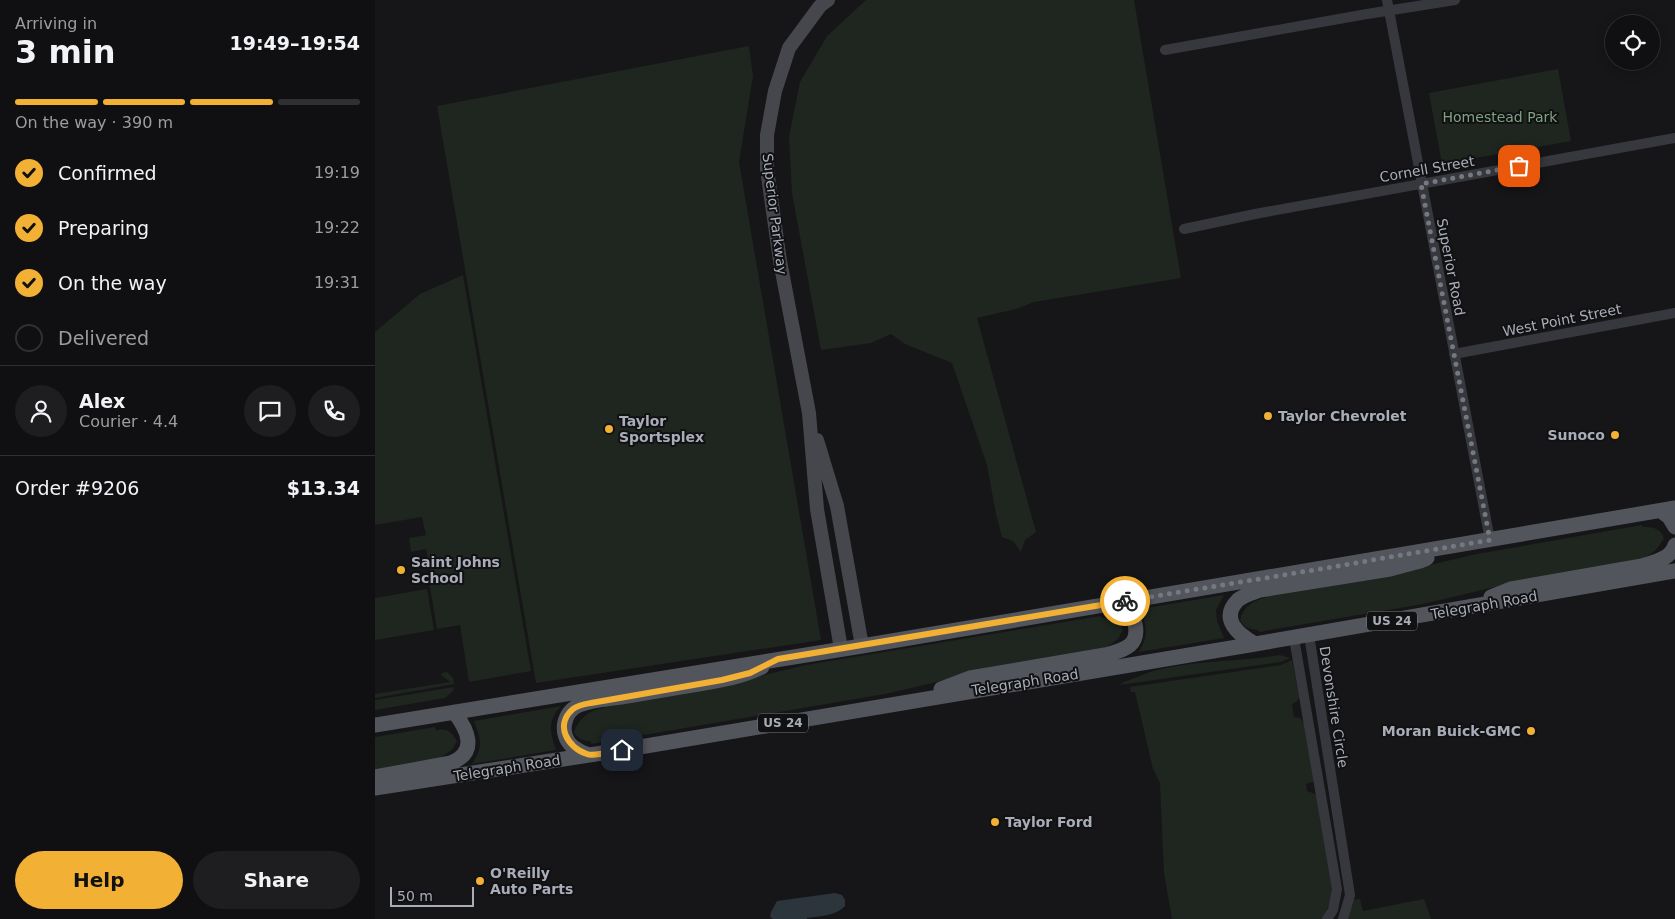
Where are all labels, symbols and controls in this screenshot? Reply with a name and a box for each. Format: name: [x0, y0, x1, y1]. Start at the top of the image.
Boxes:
text: Arriving in: [15, 14, 97, 33]
map controls: [1605, 15, 1660, 70]
button: locate: [1605, 15, 1660, 70]
text: 19:49–19:54: [230, 32, 360, 54]
text: 3 min: [15, 33, 116, 71]
park label: Homestead Park: [1443, 109, 1558, 125]
text: On the way · 390 m: [15, 113, 173, 132]
pin: [1498, 145, 1540, 187]
street label: Superior Parkway: [760, 152, 790, 276]
icon: bag: [1505, 152, 1533, 180]
street label: Cornell Street: [1378, 153, 1476, 185]
icon: check: [15, 159, 43, 187]
text: Confirmed: [58, 162, 157, 184]
text: 19:19: [314, 163, 360, 182]
icon: check: [15, 214, 43, 242]
text: Preparing: [58, 217, 149, 239]
street label: Superior Road: [1434, 217, 1468, 317]
text: 19:22: [314, 218, 360, 237]
icon: check: [15, 269, 43, 297]
text: On the way: [58, 272, 167, 294]
text: 19:31: [314, 273, 360, 292]
street label: West Point Street: [1501, 301, 1623, 339]
text: Delivered: [58, 327, 149, 349]
button: person: [15, 385, 67, 437]
button: chat: [244, 385, 296, 437]
button: phone: [308, 385, 360, 437]
text: Alex: [79, 390, 125, 412]
place label: Taylor Chevrolet: [1278, 408, 1407, 424]
marker: Taylor Chevrolet: [1262, 410, 1274, 422]
text: Courier · 4.4: [79, 412, 178, 431]
place label: Taylor Sportsplex: [619, 413, 704, 445]
marker: Taylor Sportsplex: [603, 423, 615, 435]
place label: Sunoco: [1547, 427, 1605, 443]
marker: Sunoco: [1609, 429, 1621, 441]
text: Order #9206: [15, 477, 139, 499]
text: $13.34: [287, 477, 360, 499]
place label: Saint Johns School: [411, 554, 500, 586]
marker: Saint Johns School: [395, 564, 407, 576]
courier: [1100, 576, 1150, 626]
icon: bike: [1111, 587, 1139, 615]
street label: Telegraph Road: [1429, 588, 1538, 622]
road number: US 24: [1367, 612, 1417, 630]
street label: Devonshire Circle: [1316, 645, 1352, 769]
street label: Telegraph Road: [969, 666, 1080, 698]
road number: US 24: [758, 714, 808, 732]
place label: Moran Buick-GMC: [1382, 723, 1521, 739]
marker: Moran Buick-GMC: [1525, 725, 1537, 737]
pin: [601, 729, 643, 771]
icon: home: [608, 736, 636, 764]
street label: Telegraph Road: [451, 752, 562, 784]
place label: Taylor Ford: [1005, 814, 1093, 830]
marker: Taylor Ford: [989, 816, 1001, 828]
button: Help: [15, 851, 183, 909]
button: Share: [193, 851, 360, 909]
place label: O'Reilly Auto Parts: [490, 865, 573, 897]
marker: O'Reilly Auto Parts: [474, 875, 486, 887]
scale bar: [390, 884, 474, 907]
text: 50 m: [397, 888, 433, 904]

